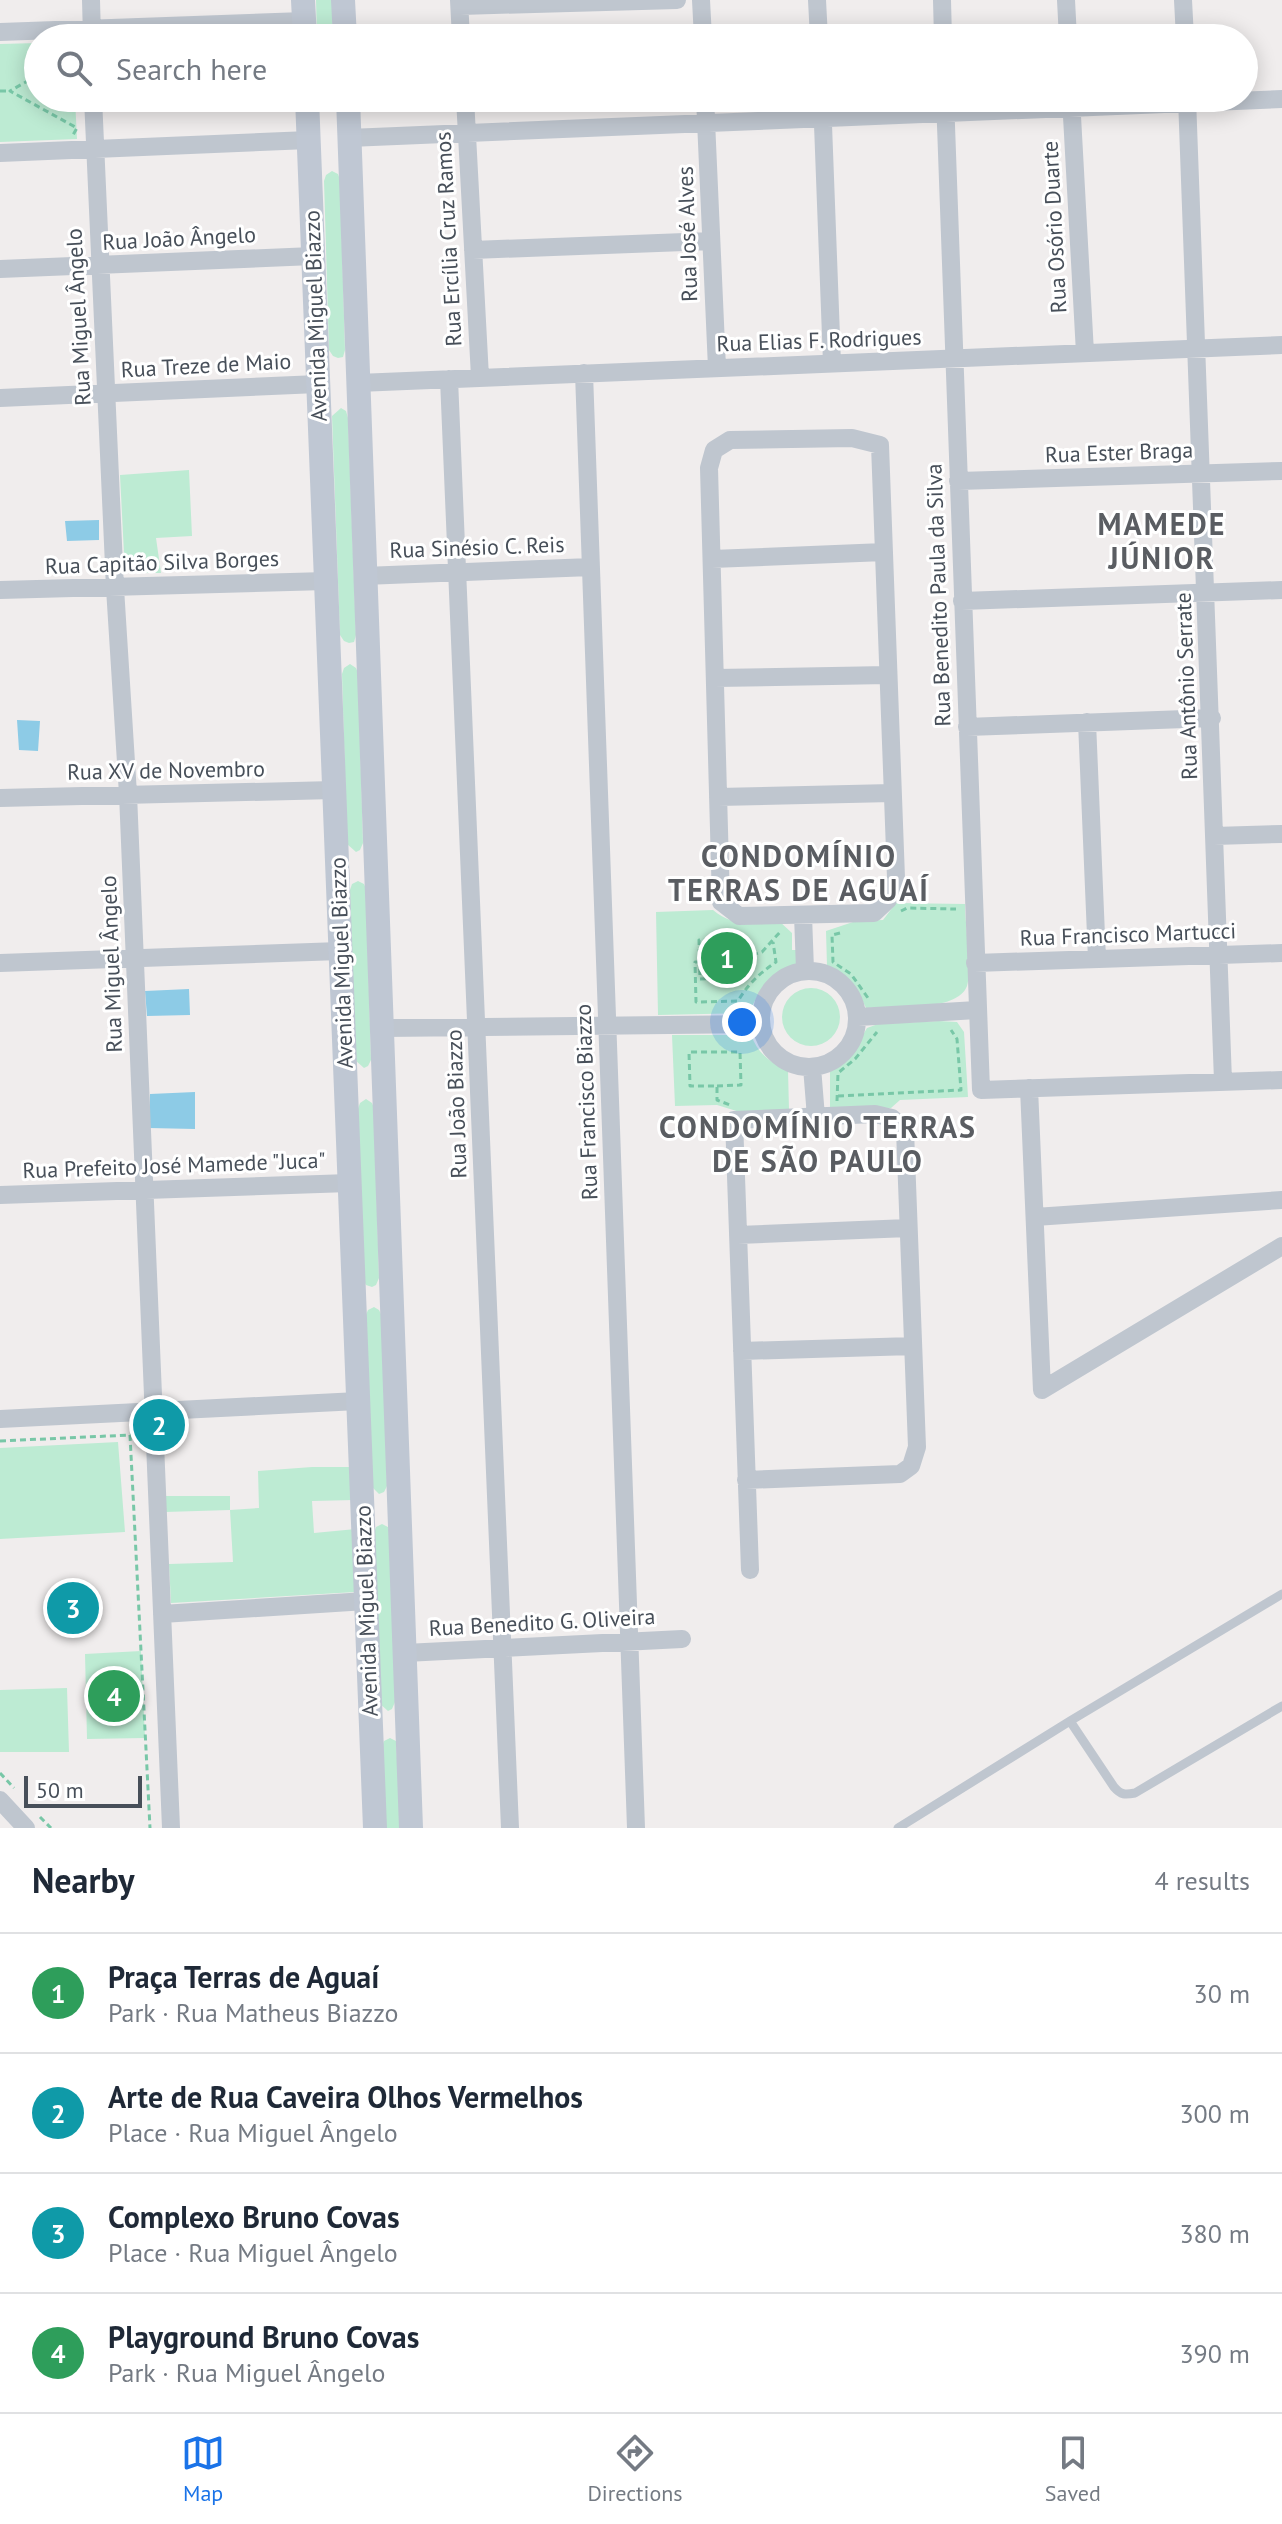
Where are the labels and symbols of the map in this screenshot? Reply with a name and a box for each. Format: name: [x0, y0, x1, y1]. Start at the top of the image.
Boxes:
street label: Rua Ercília Cruz Ramos: [428, 131, 468, 347]
street label: Rua Osório Duarte: [1036, 140, 1072, 314]
street label: Rua José Alves: [671, 166, 703, 302]
street label: Avenida Miguel Biazzo: [297, 210, 333, 422]
street label: Rua João Ângelo: [102, 220, 256, 256]
street label: Rua Miguel Ângelo: [59, 228, 97, 406]
street label: Rua Elias F. Rodrigues: [716, 322, 922, 358]
street label: Rua Treze de Maio: [120, 347, 292, 383]
street label: Rua Ester Braga: [1044, 435, 1194, 469]
street label: Rua Benedito Paula da Silva: [919, 463, 957, 727]
district label: MAMEDE JÚNIOR: [1098, 504, 1226, 577]
street label: Rua Sinésio C. Reis: [389, 530, 565, 564]
street label: Rua Capitão Silva Borges: [44, 544, 280, 580]
street label: Rua Antônio Serrate: [1169, 592, 1203, 780]
street label: Rua XV de Novembro: [67, 754, 265, 786]
district label: CONDOMÍNIO TERRAS DE AGUAÍ: [668, 836, 930, 909]
street label: Avenida Miguel Biazzo: [323, 857, 359, 1069]
street label: Rua Miguel Ângelo: [94, 875, 128, 1053]
street label: Rua Francisco Martucci: [1019, 916, 1237, 952]
pin: 1: [701, 928, 753, 988]
your location: [722, 1002, 762, 1042]
street label: Rua Francisco Biazzo: [569, 1003, 603, 1201]
street label: Rua João Biazzo: [439, 1029, 473, 1179]
district label: CONDOMÍNIO TERRAS DE SÃO PAULO: [659, 1107, 977, 1180]
street label: Rua Prefeito José Mamede "Juca": [22, 1146, 326, 1184]
pin: 2: [133, 1395, 185, 1455]
street label: Avenida Miguel Biazzo: [348, 1505, 384, 1717]
pin: 3: [47, 1578, 99, 1638]
street label: Rua Benedito G. Oliveira: [428, 1602, 656, 1642]
pin: 4: [88, 1666, 140, 1726]
scale bar: [24, 1772, 142, 1808]

